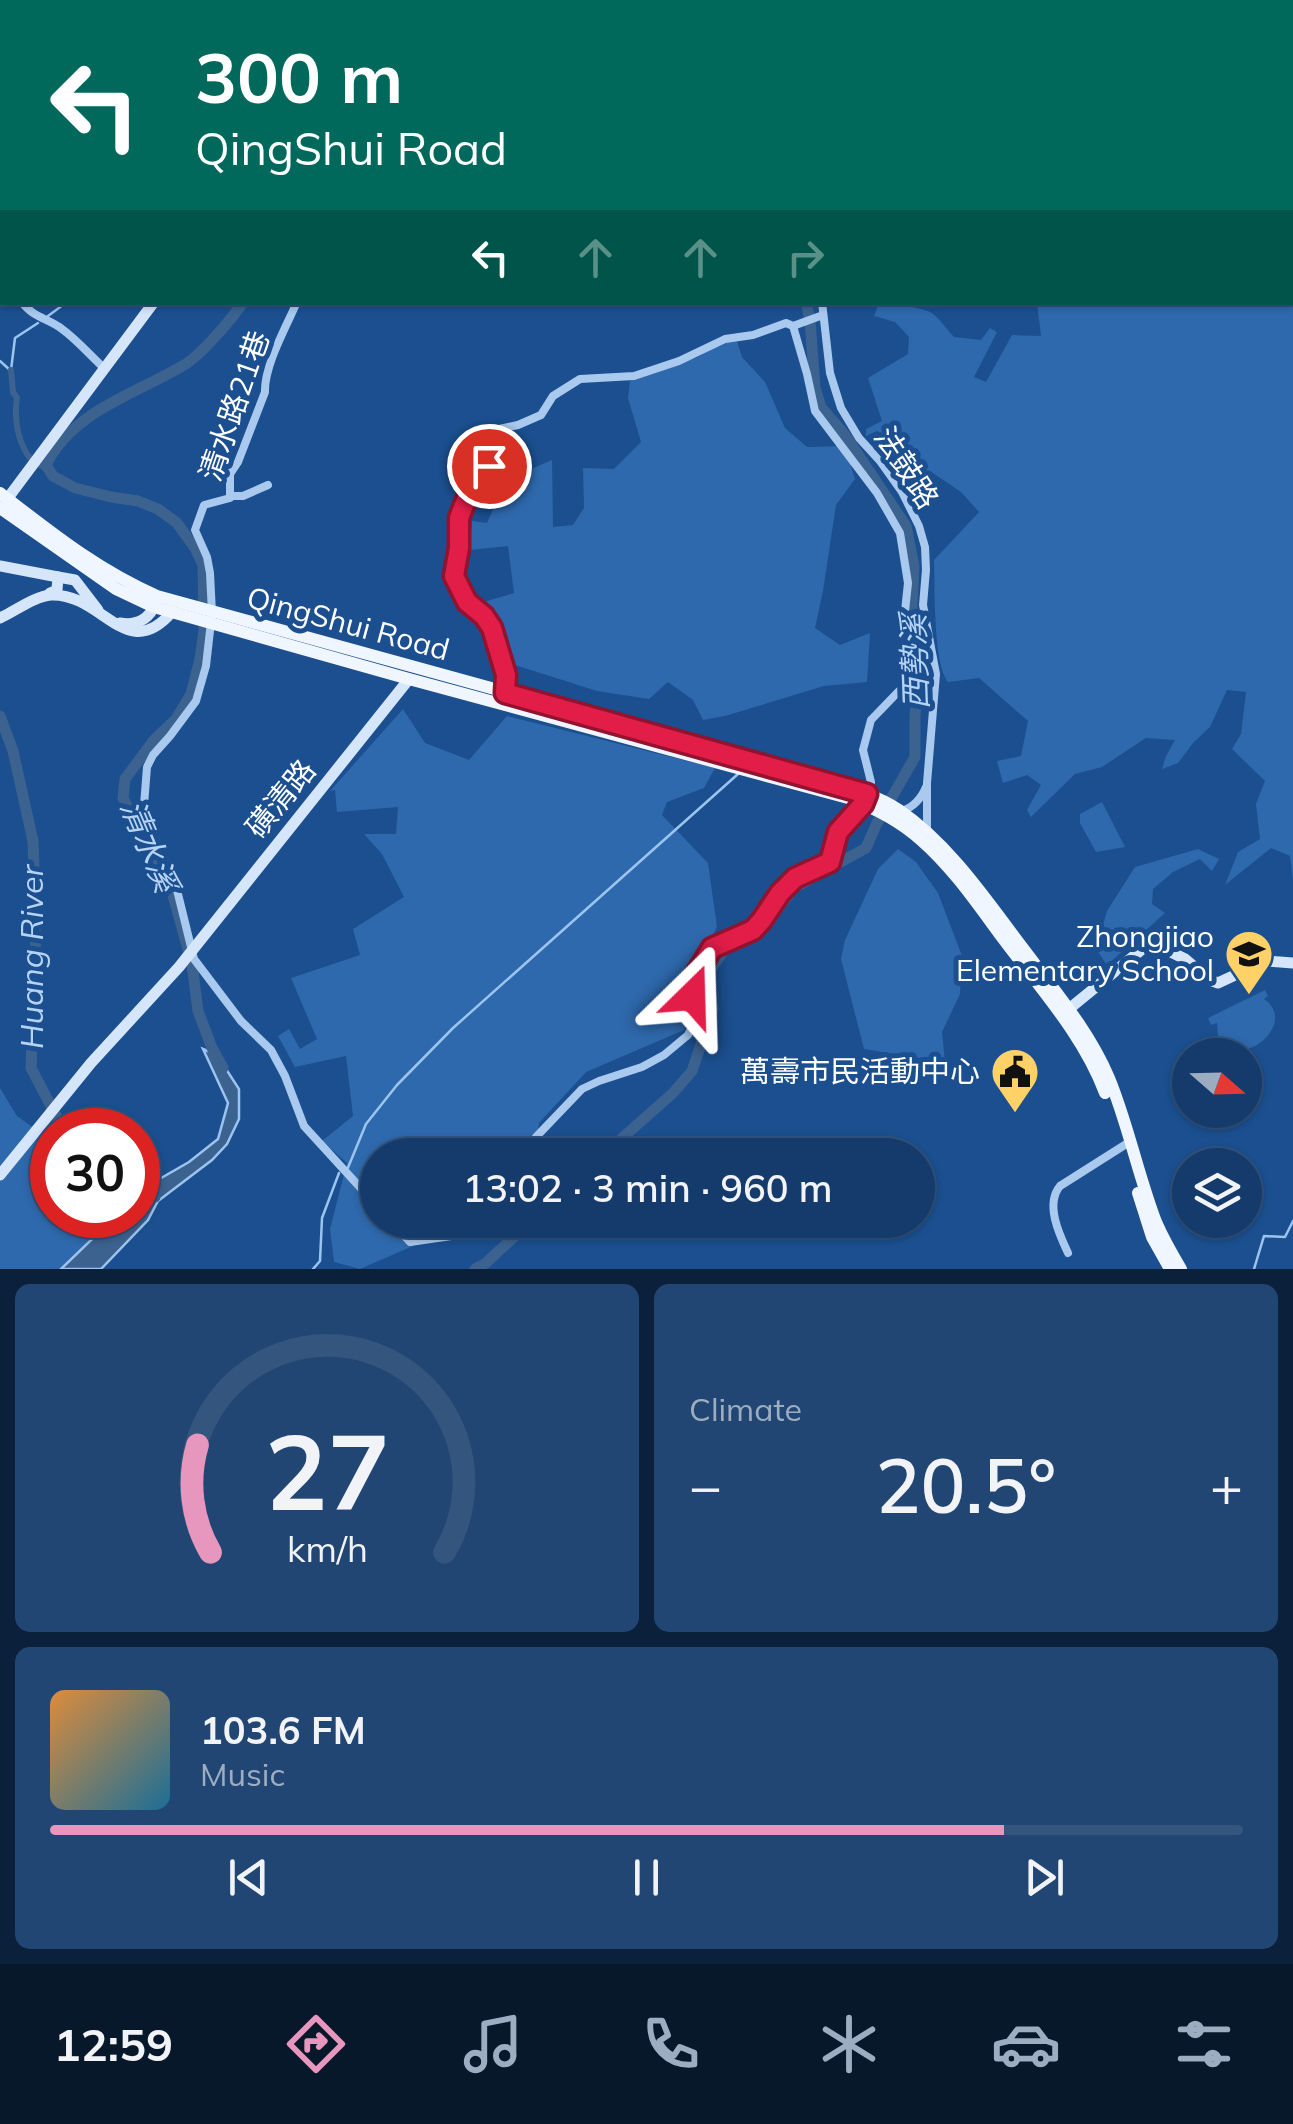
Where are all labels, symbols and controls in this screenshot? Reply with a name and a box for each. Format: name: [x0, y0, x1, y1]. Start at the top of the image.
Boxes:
text: 300 m: [195, 33, 403, 121]
icon: left: [30, 40, 160, 170]
text: QingShui Road: [195, 120, 507, 176]
icon: left: [463, 230, 518, 285]
icon: ahead: [568, 230, 623, 285]
icon: ahead: [673, 230, 728, 285]
icon: right: [778, 230, 833, 285]
street label: 清水路21巷: [191, 326, 277, 486]
street label: 法鼓路: [866, 419, 947, 516]
pin: [447, 424, 532, 509]
icon: arrive: [462, 439, 517, 494]
street label: QingShui Road: [243, 578, 454, 668]
water label: 西勢溪: [892, 609, 936, 711]
street label: 磺清路: [237, 751, 323, 845]
water label: 清水溪: [113, 794, 189, 901]
water label: Huang River: [11, 864, 51, 1049]
place label: Zhongjiao Elementary School: [956, 917, 1214, 989]
school or university icon: Zhongjiao Elementary School: [1223, 928, 1275, 996]
position arrow: [640, 944, 744, 1048]
north arrow: [1172, 1038, 1262, 1128]
map controls: [1172, 1038, 1262, 1238]
public building icon: 萬壽市民活動中心: [989, 1046, 1041, 1114]
place label: 萬壽市民活動中心: [740, 1052, 980, 1090]
speed limit sign: 30: [30, 1108, 160, 1238]
button: layers: [1172, 1148, 1262, 1238]
text: 13:02 · 3 min · 960 m: [462, 1164, 833, 1212]
text: Climate: [689, 1389, 802, 1429]
text: 27: [265, 1405, 389, 1536]
text: 20.5°: [876, 1438, 1056, 1532]
text: −: [689, 1451, 722, 1520]
text: +: [1210, 1451, 1243, 1520]
text: km/h: [287, 1526, 367, 1571]
text: 103.6 FM: [200, 1706, 366, 1754]
text: Music: [200, 1754, 285, 1794]
icon: previous: [221, 1850, 276, 1905]
icon: pause: [619, 1850, 674, 1905]
icon: next: [1017, 1850, 1072, 1905]
icon: directions: [281, 2009, 351, 2079]
icon: music: [458, 2009, 528, 2079]
icon: phone: [636, 2009, 706, 2079]
icon: climate: [814, 2009, 884, 2079]
icon: car: [991, 2009, 1061, 2079]
icon: filters: [1169, 2009, 1239, 2079]
text: 12:59: [54, 2016, 173, 2072]

